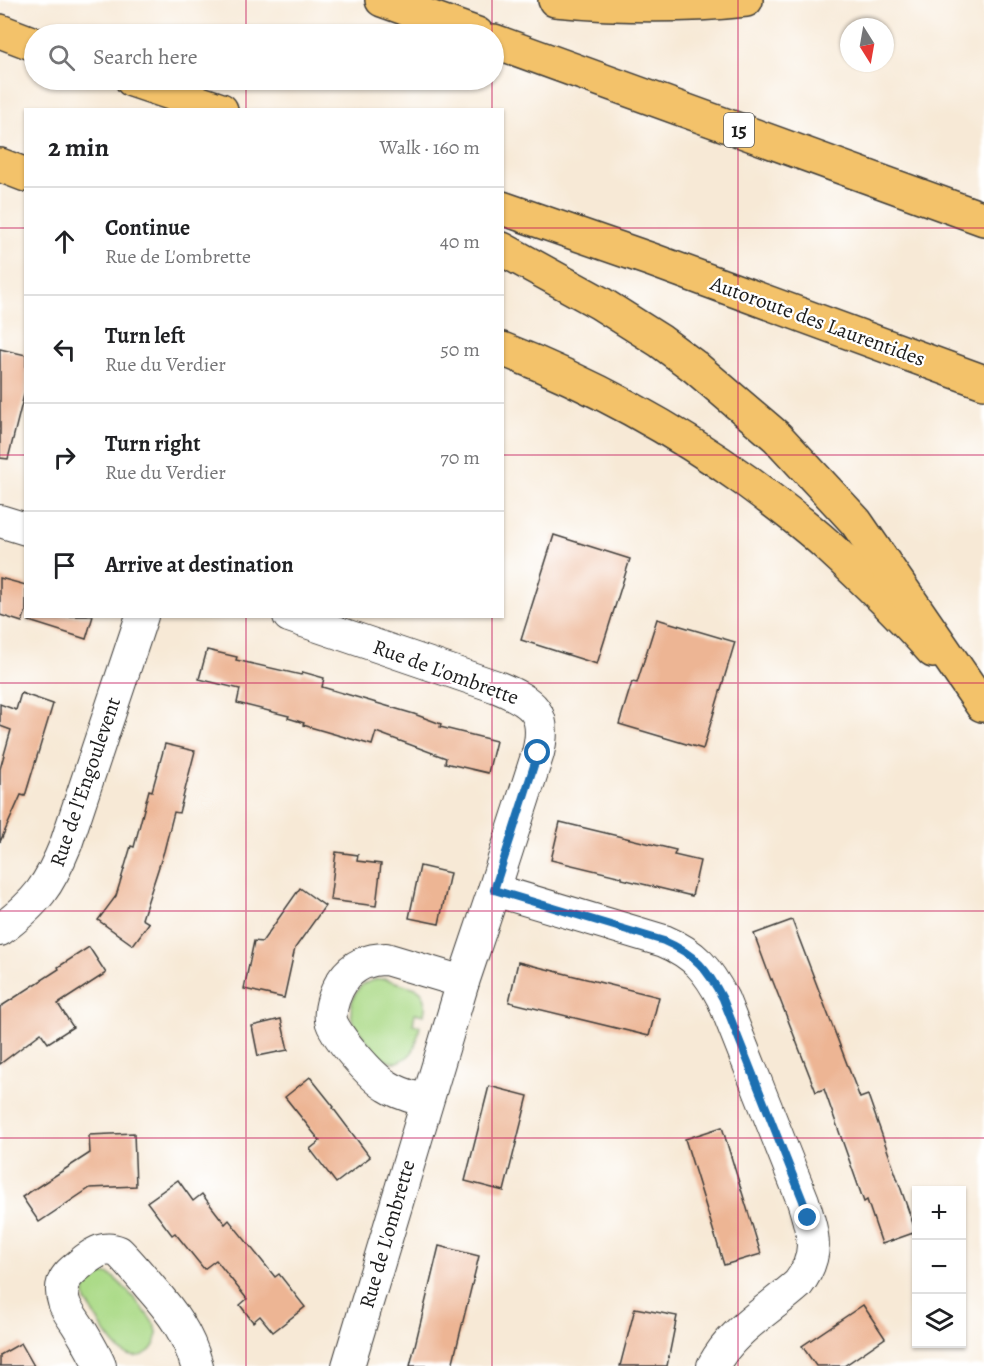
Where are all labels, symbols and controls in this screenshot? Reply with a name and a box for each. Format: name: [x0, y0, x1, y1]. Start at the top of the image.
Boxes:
north arrow: [840, 18, 894, 72]
search box: [24, 24, 504, 90]
icon: search: [45, 41, 78, 74]
text: Search here: [93, 42, 198, 72]
road number: 15: [724, 113, 754, 147]
text: 2 min: [48, 130, 109, 165]
text: Walk · 160 m: [380, 134, 480, 161]
text: Continue: [105, 213, 190, 243]
icon: ahead: [48, 225, 81, 258]
text: 40 m: [440, 228, 480, 255]
text: Rue de L'ombrette: [105, 243, 251, 270]
street label: Autoroute des Laurentides: [706, 269, 929, 373]
text: Turn left: [105, 321, 185, 351]
icon: left: [48, 333, 81, 366]
text: 50 m: [440, 336, 480, 363]
text: Rue du Verdier: [105, 351, 226, 378]
text: Turn right: [105, 429, 201, 459]
icon: right: [48, 441, 81, 474]
text: 70 m: [440, 444, 480, 471]
text: Rue du Verdier: [105, 459, 226, 486]
icon: arrive: [48, 549, 81, 582]
text: Arrive at destination: [105, 550, 294, 580]
street label: Rue de L'ombrette: [369, 633, 523, 711]
street label: Rue de l'Engoulevent: [43, 693, 127, 871]
route start: [524, 739, 550, 765]
street label: Rue de L'ombrette: [352, 1156, 422, 1312]
map controls: [912, 1186, 966, 1348]
button: +: [912, 1186, 966, 1240]
route end: [794, 1204, 820, 1230]
button: −: [912, 1240, 966, 1294]
button: layers: [912, 1294, 966, 1348]

